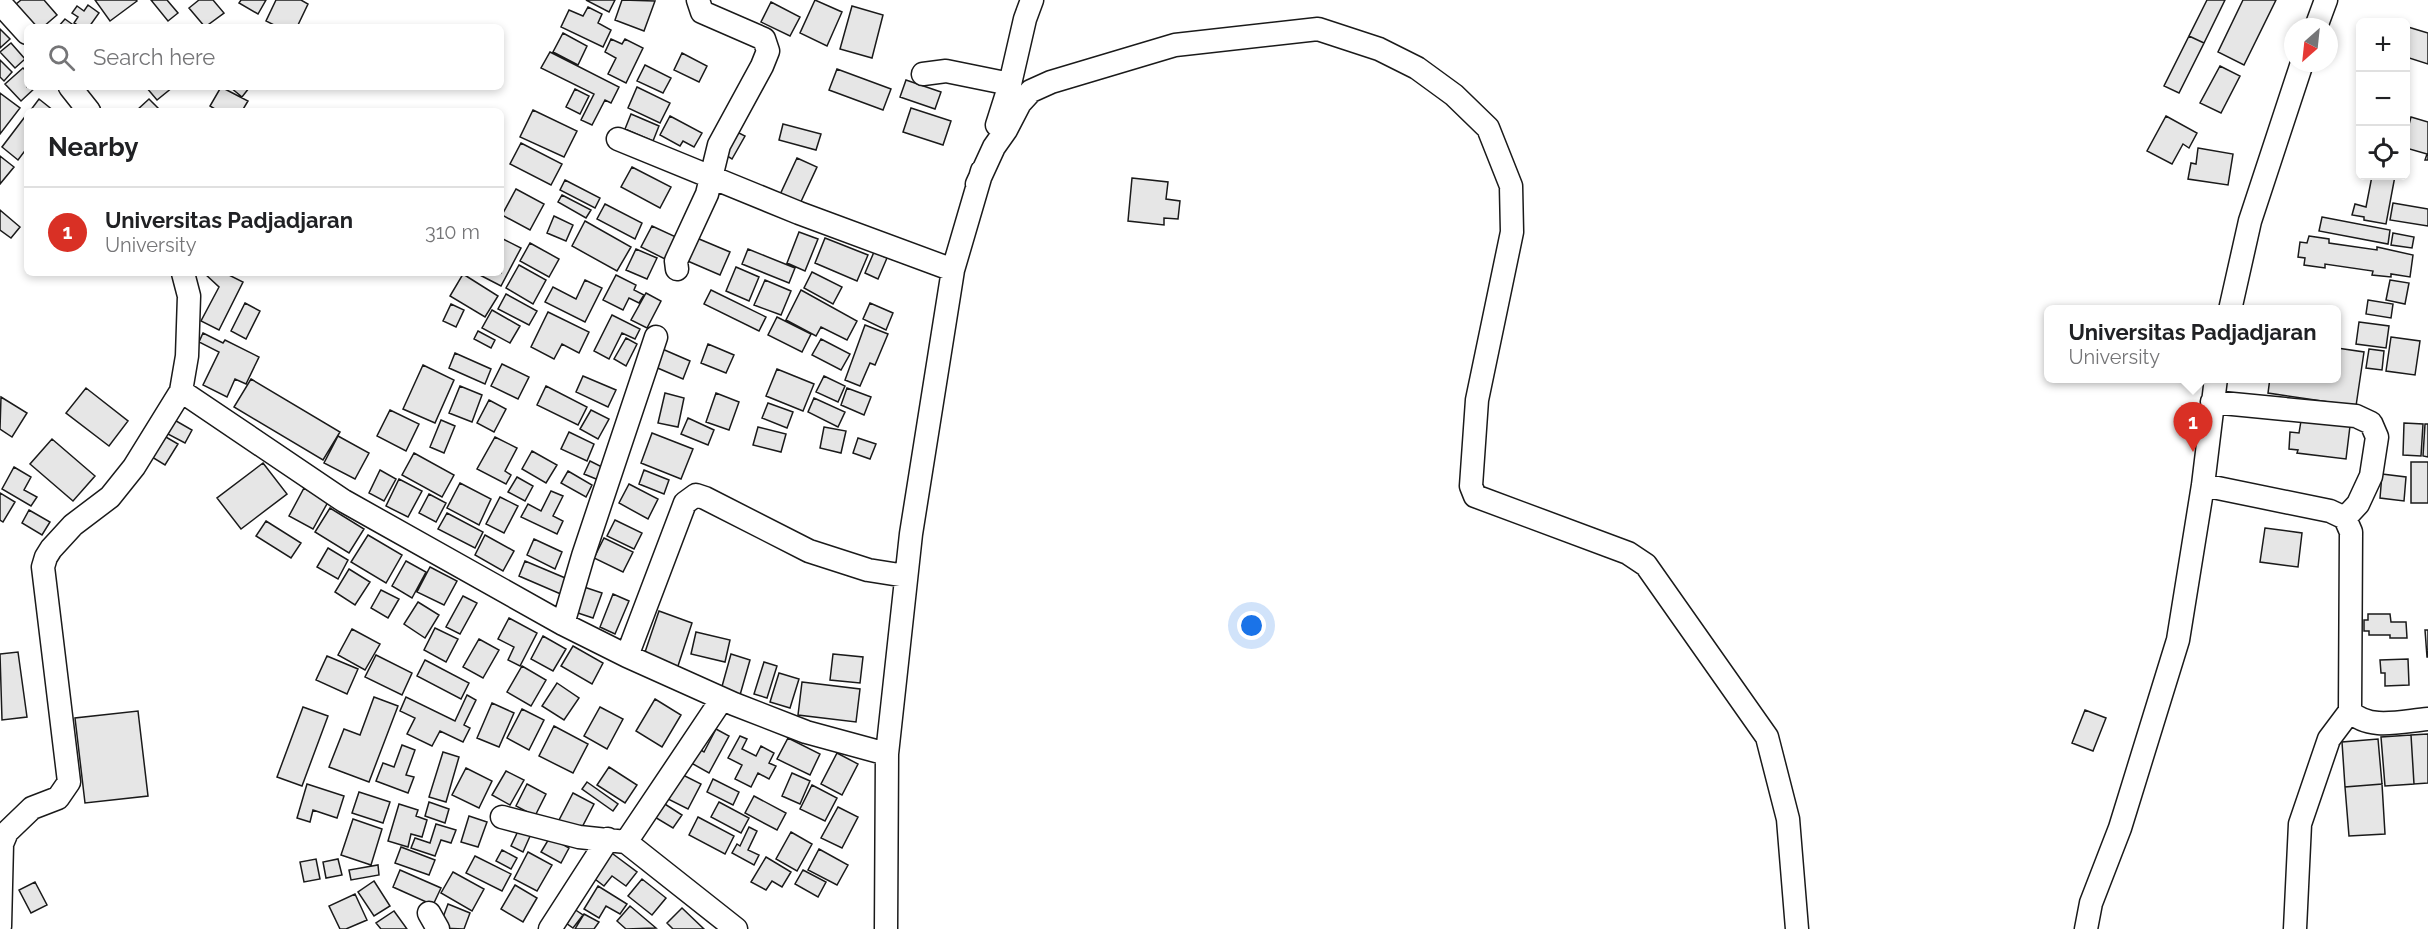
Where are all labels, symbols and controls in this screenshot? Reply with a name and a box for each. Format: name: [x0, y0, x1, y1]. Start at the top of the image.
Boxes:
north arrow: [2284, 18, 2338, 72]
map controls: [2356, 18, 2410, 180]
button: +: [2356, 18, 2410, 72]
search box: [24, 24, 504, 90]
icon: search: [45, 41, 78, 74]
text: Search here: [93, 44, 215, 70]
button: −: [2356, 72, 2410, 126]
button: locate: [2356, 126, 2410, 180]
text: Nearby: [48, 132, 138, 162]
text: Universitas Padjadjaran: [105, 207, 353, 233]
text: 1: [63, 220, 72, 244]
text: 310 m: [425, 220, 480, 244]
text: University: [105, 233, 197, 257]
popup: [2044, 305, 2341, 383]
text: Universitas Padjadjaran: [2069, 319, 2316, 345]
text: University: [2069, 345, 2160, 369]
pin: 1: [2174, 402, 2212, 452]
your location: [1237, 611, 1266, 640]

